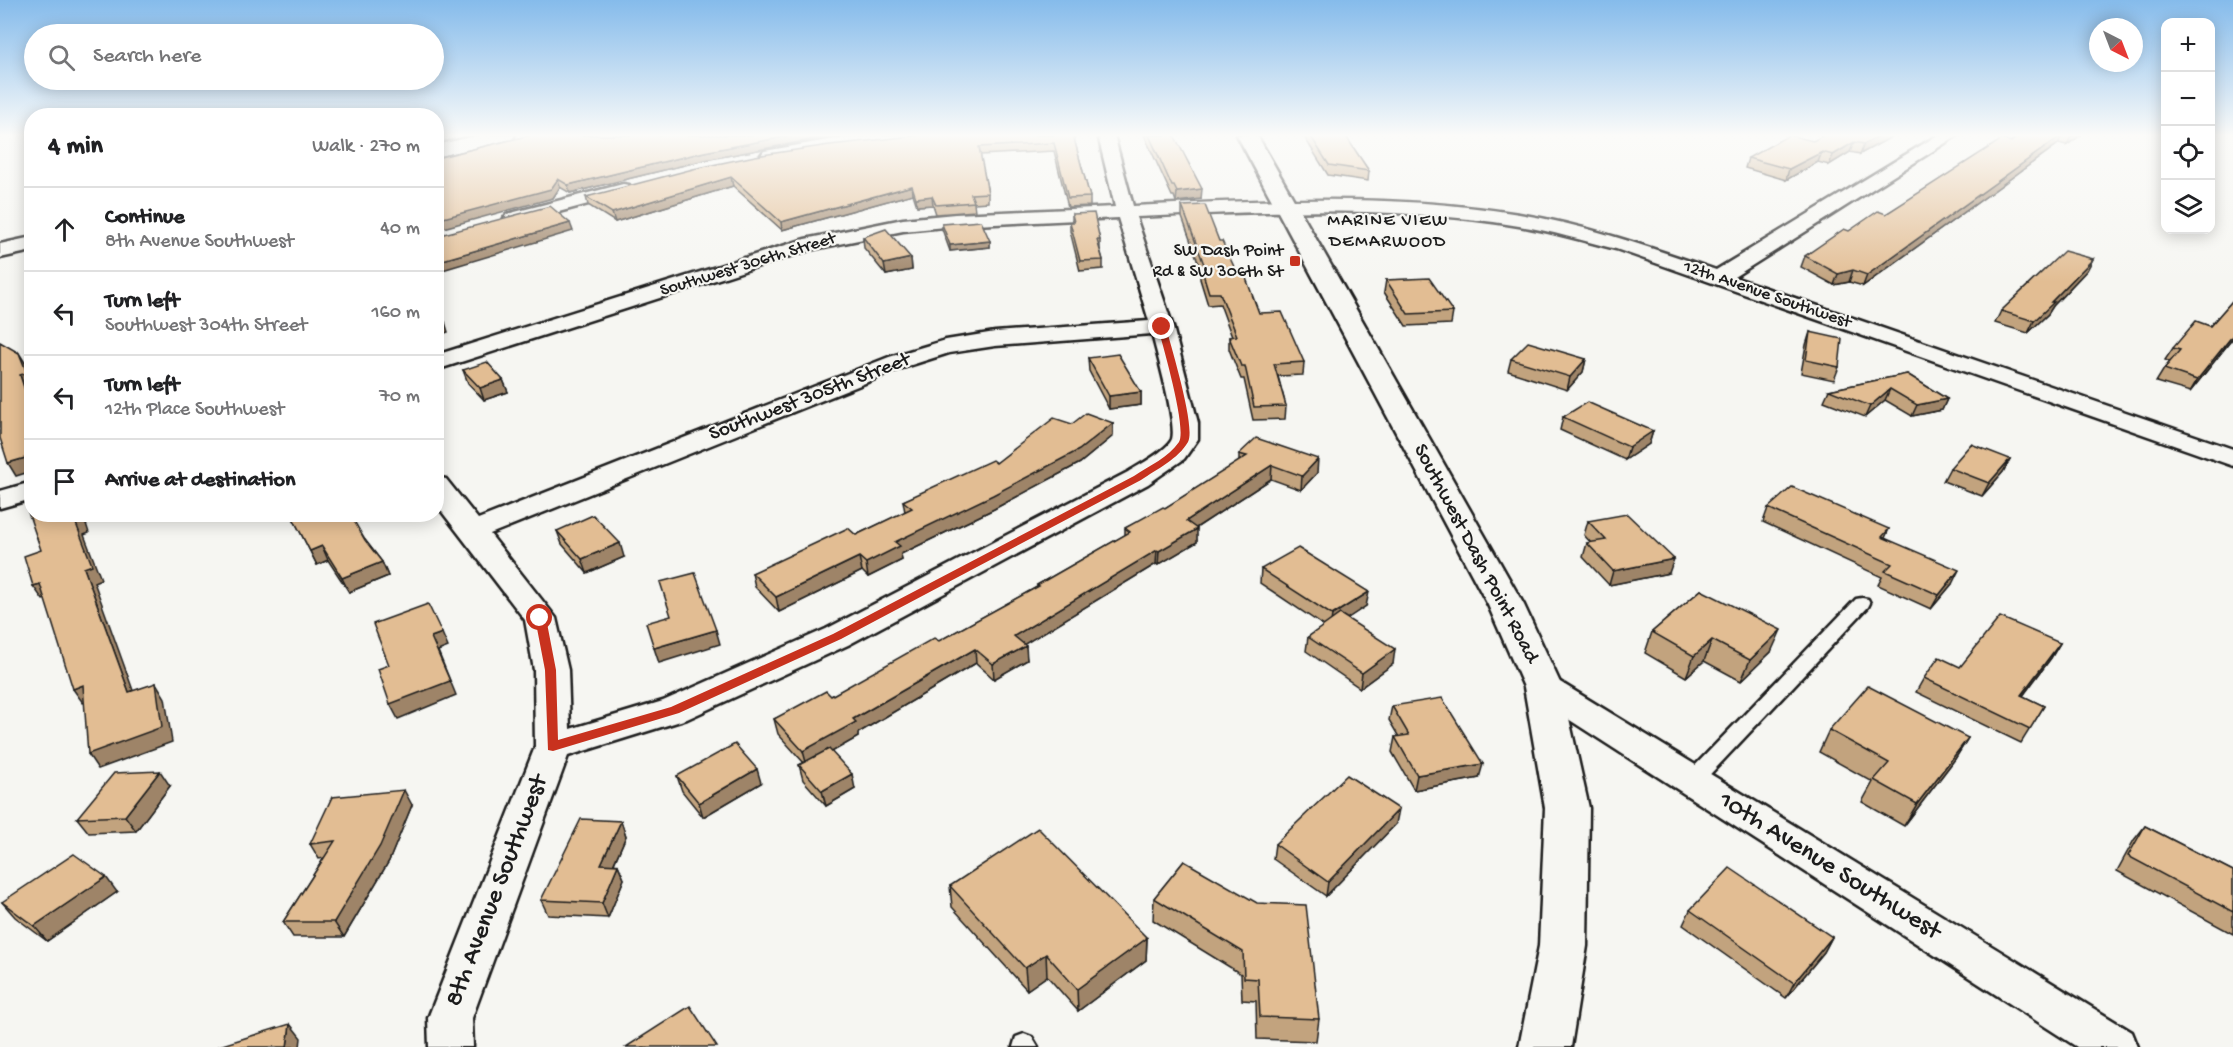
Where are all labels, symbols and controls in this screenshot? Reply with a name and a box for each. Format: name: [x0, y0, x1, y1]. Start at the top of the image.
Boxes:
north arrow: [2089, 18, 2143, 72]
map controls: [2161, 18, 2215, 234]
button: +: [2161, 18, 2215, 72]
search box: [24, 24, 444, 90]
icon: search: [45, 41, 78, 74]
text: Search here: [93, 44, 201, 70]
button: −: [2161, 72, 2215, 126]
button: locate: [2161, 126, 2215, 180]
text: 4 min: [48, 132, 103, 163]
text: Walk · 270 m: [312, 136, 420, 159]
button: layers: [2161, 180, 2215, 234]
text: Continue: [105, 205, 185, 231]
district label: MARINE VIEW DEMARWOOD: [1327, 211, 1449, 253]
icon: ahead: [48, 213, 81, 246]
text: 40 m: [380, 218, 420, 241]
street label: Southwest 306th Street: [658, 228, 840, 302]
text: 8th Avenue Southwest: [105, 231, 294, 254]
place label: SW Dash Point Rd & SW 306th St: [1153, 241, 1285, 283]
marker: SW Dash Point Rd & SW 306th St: [1288, 254, 1302, 268]
street label: 12th Avenue Southwest: [1679, 256, 1855, 334]
text: Turn left: [105, 289, 179, 315]
icon: left: [48, 297, 81, 330]
text: 160 m: [371, 302, 420, 325]
route end: [1148, 313, 1174, 339]
text: Southwest 304th Street: [105, 315, 307, 338]
street label: Southwest 305th Street: [706, 347, 916, 448]
text: Turn left: [105, 373, 179, 399]
icon: left: [48, 381, 81, 414]
text: 70 m: [379, 386, 420, 409]
text: 12th Place Southwest: [105, 399, 284, 422]
street label: Southwest Dash Point Road: [1407, 440, 1544, 669]
icon: arrive: [48, 465, 81, 498]
text: Arrive at destination: [105, 468, 295, 494]
route start: [526, 604, 552, 630]
street label: 8th Avenue Southwest: [440, 769, 557, 1011]
street label: 10th Avenue Southwest: [1711, 785, 1948, 949]

